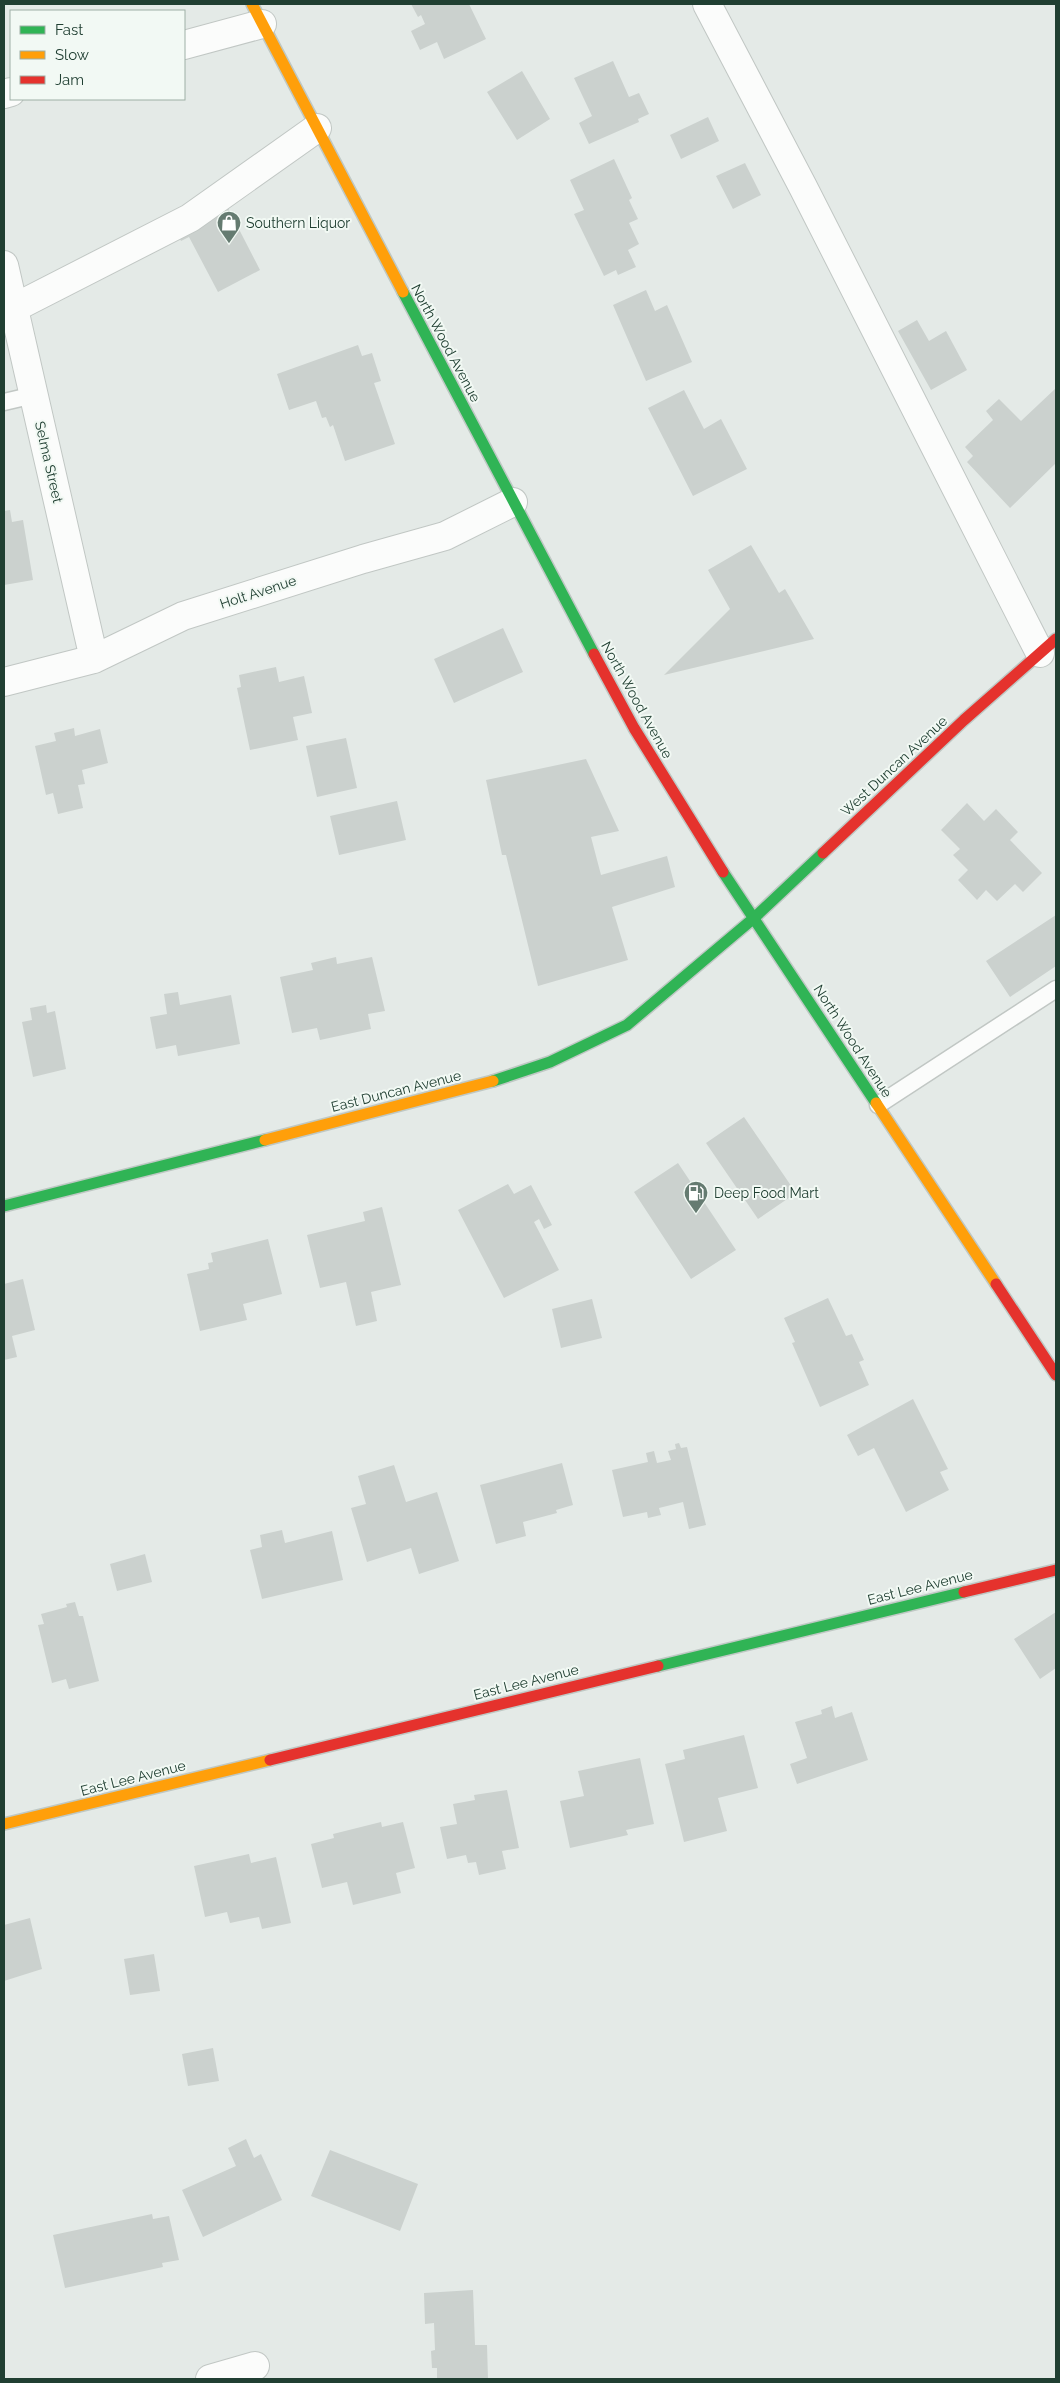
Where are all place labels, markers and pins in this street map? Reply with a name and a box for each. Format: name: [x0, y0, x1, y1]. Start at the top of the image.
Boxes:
shop icon: Southern Liquor: [216, 210, 242, 244]
place label: Southern Liquor: [246, 215, 350, 231]
fuel station icon: Deep Food Mart: [683, 1180, 709, 1214]
place label: Deep Food Mart: [714, 1185, 819, 1201]

